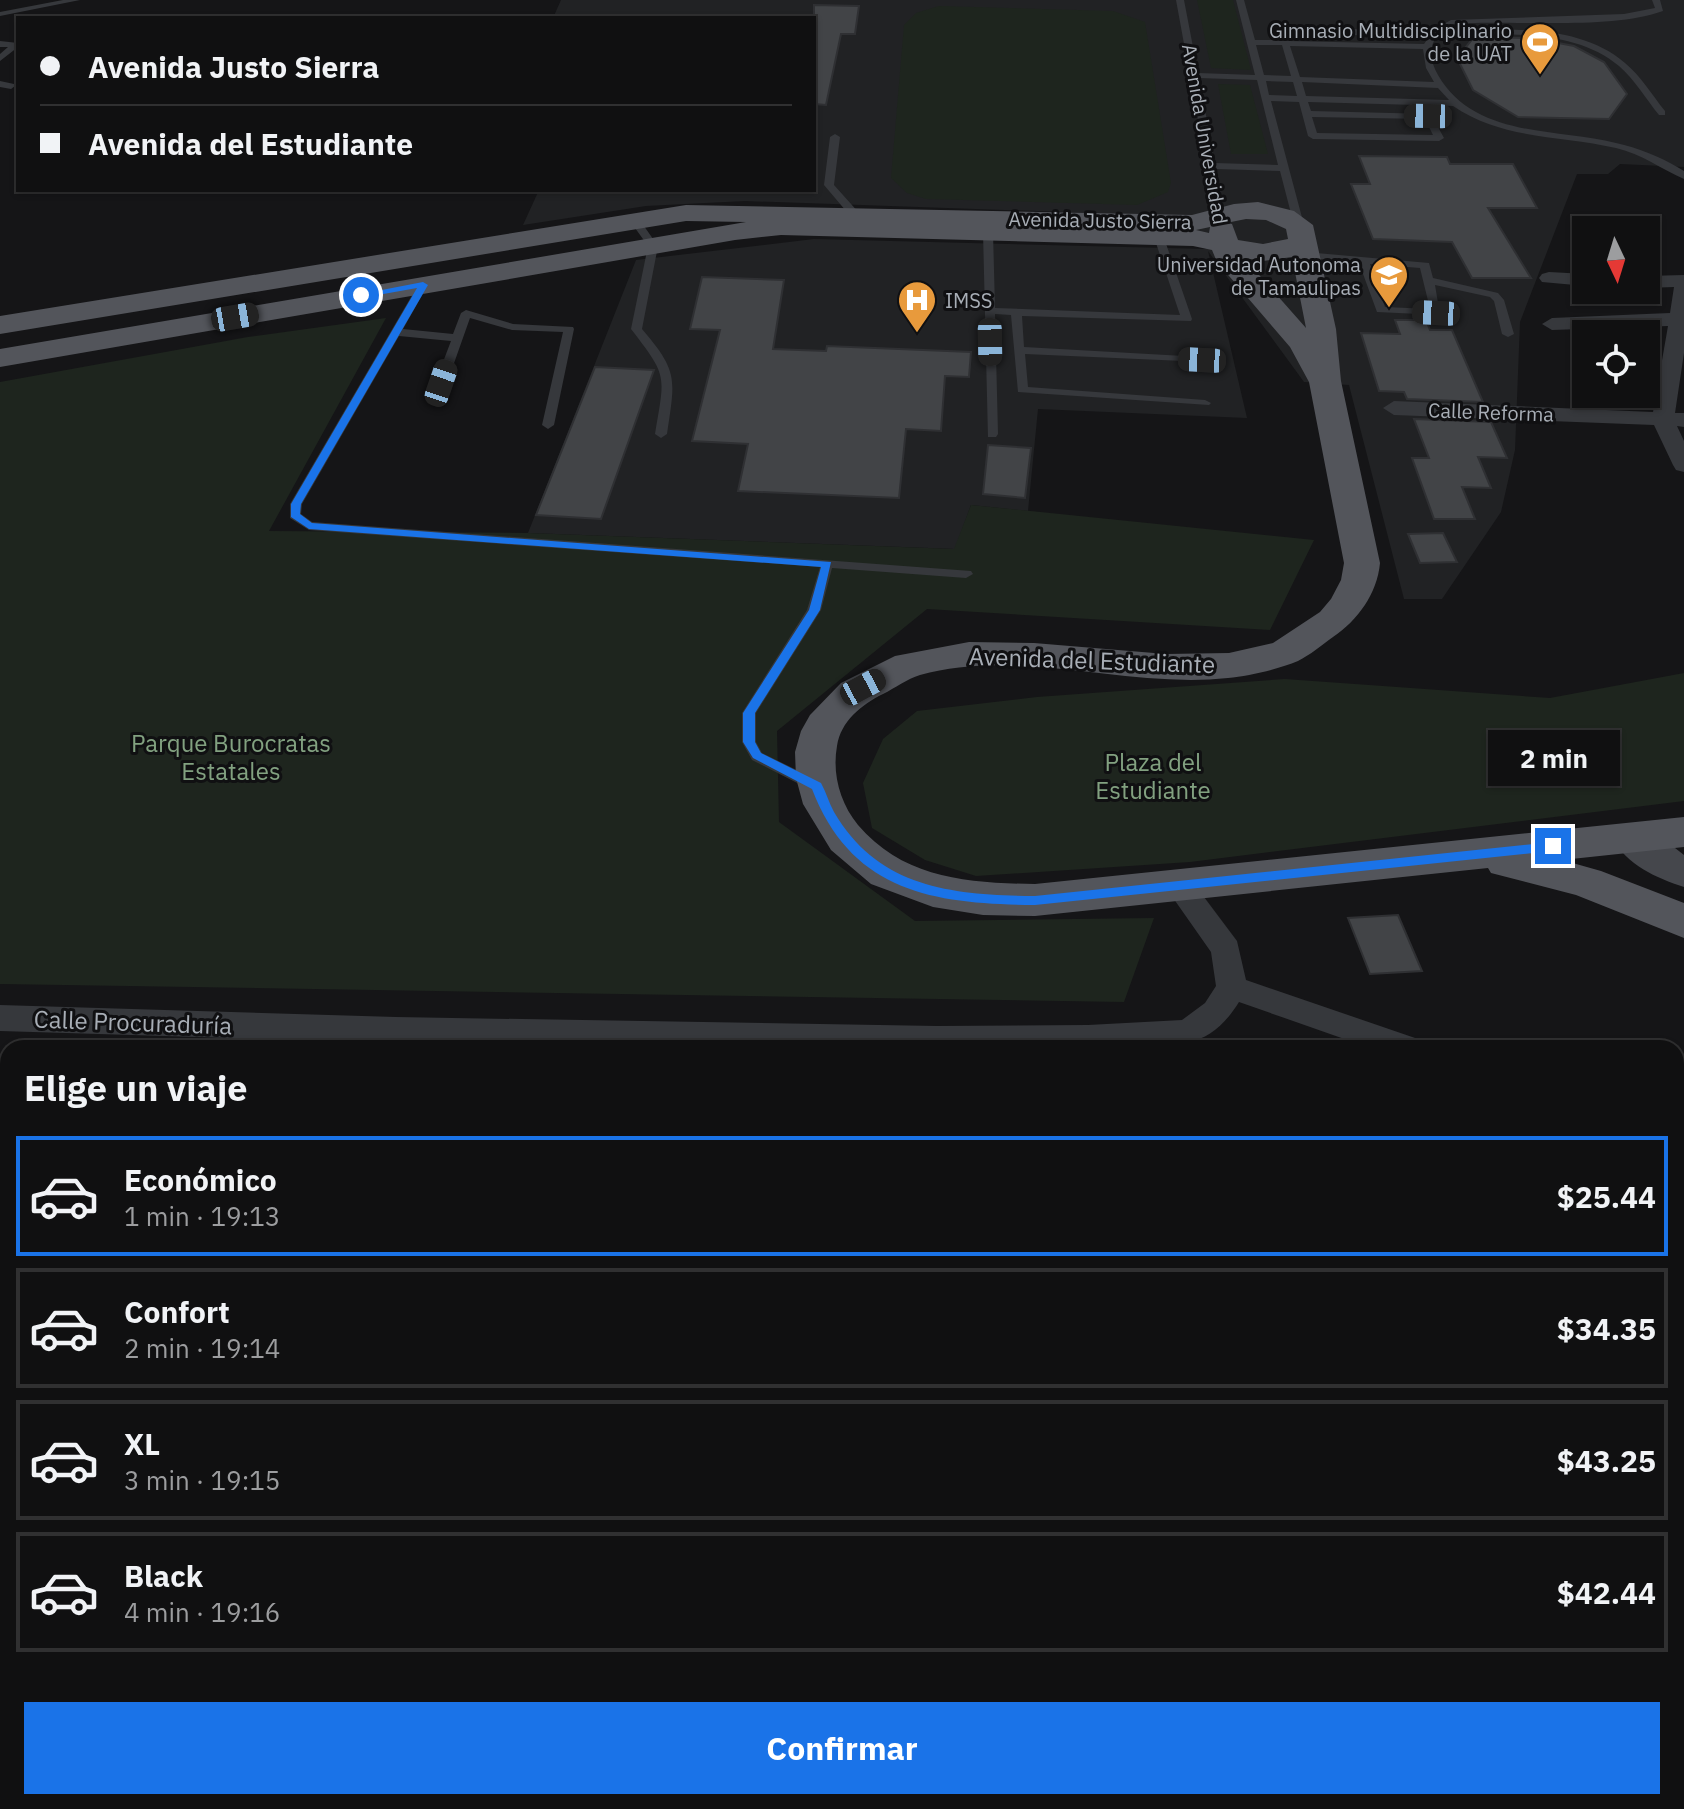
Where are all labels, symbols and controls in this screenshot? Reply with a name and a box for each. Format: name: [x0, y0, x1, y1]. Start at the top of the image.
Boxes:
place label: Gimnasio Multidisciplinario de la UAT: [1269, 17, 1512, 67]
sports icon: Gimnasio Multidisciplinario de la UAT: [1519, 21, 1561, 76]
street label: Avenida Universidad: [1176, 42, 1234, 226]
text: Avenida Justo Sierra: [88, 47, 379, 86]
car: [1404, 104, 1452, 128]
text: Avenida del Estudiante: [88, 124, 413, 163]
street label: Avenida Justo Sierra: [1008, 205, 1192, 235]
north arrow: [1572, 216, 1660, 304]
map controls: [1572, 216, 1660, 408]
place label: Universidad Autonoma de Tamaulipas: [1157, 251, 1361, 301]
school or university icon: Universidad Autonoma de Tamaulipas: [1368, 254, 1410, 309]
route start: [343, 277, 379, 313]
hospital icon: IMSS: [896, 279, 938, 334]
place label: IMSS: [945, 287, 992, 314]
car: [1411, 300, 1461, 326]
car: [209, 301, 261, 333]
car: [978, 318, 1002, 366]
button: locate: [1572, 320, 1660, 408]
car: [1177, 347, 1227, 373]
car: [422, 356, 460, 410]
street label: Calle Reforma: [1427, 396, 1555, 428]
street label: Avenida del Estudiante: [968, 640, 1216, 680]
car: [836, 665, 890, 709]
park label: Parque Burocratas Estatales: [131, 727, 331, 787]
callout: 2 min: [1487, 730, 1619, 786]
text: 2 min: [1520, 741, 1588, 775]
park label: Plaza del Estudiante: [1095, 746, 1211, 806]
route end: [1535, 828, 1571, 864]
street label: Calle Procuraduría: [33, 1003, 233, 1041]
text: Elige un viaje: [24, 1064, 248, 1111]
icon: car: [28, 1160, 100, 1232]
text: Económico: [124, 1160, 277, 1199]
text: $25.44: [1557, 1177, 1656, 1216]
text: 1 min · 19:13: [124, 1199, 280, 1233]
icon: car: [28, 1292, 100, 1364]
text: Confort: [124, 1292, 230, 1331]
text: $34.35: [1557, 1309, 1656, 1348]
text: 2 min · 19:14: [124, 1331, 280, 1365]
icon: car: [28, 1424, 100, 1496]
text: XL: [124, 1424, 160, 1463]
text: $43.25: [1557, 1441, 1656, 1480]
text: 3 min · 19:15: [124, 1463, 280, 1497]
icon: car: [28, 1556, 100, 1628]
text: Black: [124, 1556, 203, 1595]
text: $42.44: [1557, 1573, 1656, 1612]
text: 4 min · 19:16: [124, 1595, 280, 1629]
button: Confirmar: [24, 1702, 1660, 1794]

